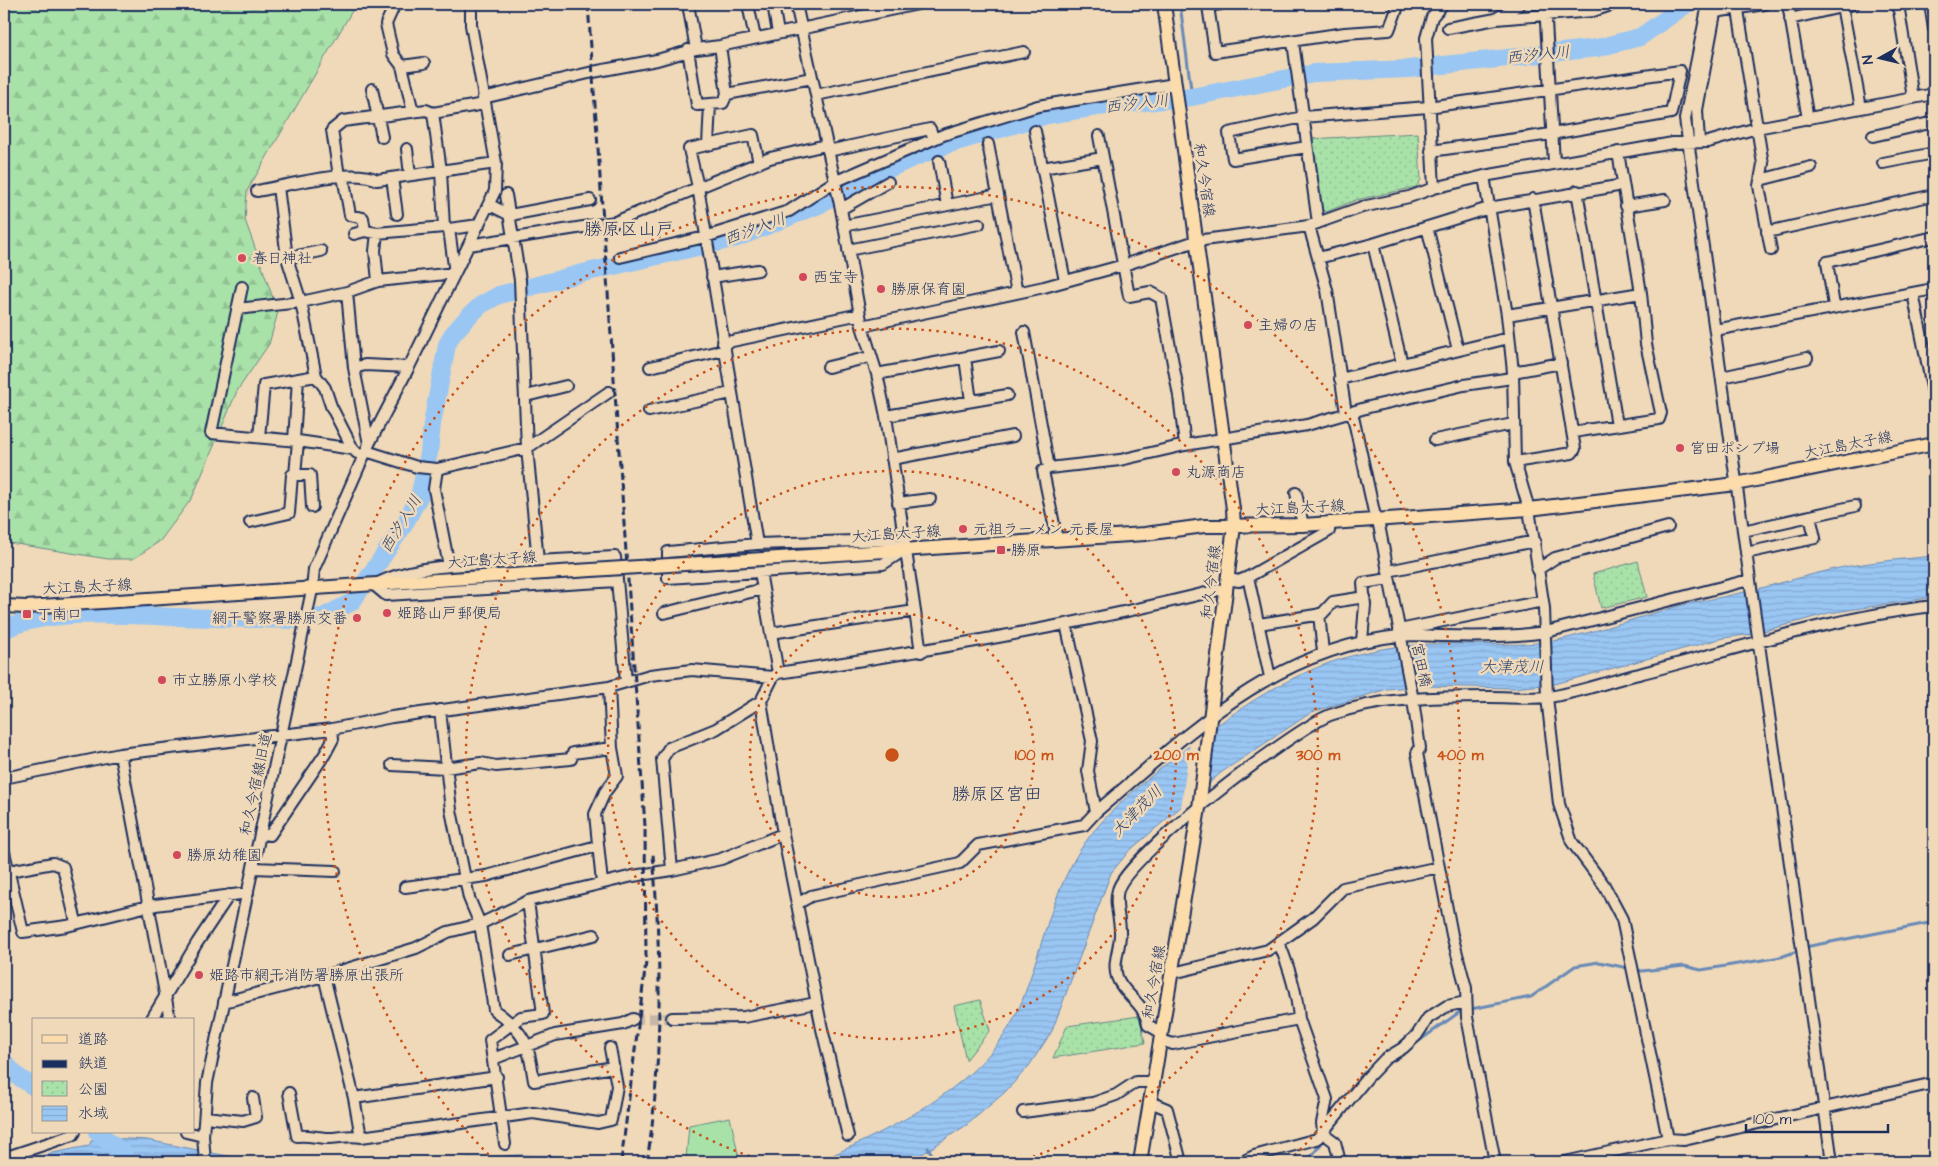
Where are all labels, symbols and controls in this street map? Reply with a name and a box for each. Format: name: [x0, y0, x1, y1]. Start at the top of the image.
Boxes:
north arrow: [1856, 32, 1906, 82]
water label: 西汐入川: [1505, 41, 1571, 69]
text: N: [1858, 54, 1879, 65]
water label: 西汐入川: [1104, 89, 1170, 119]
street label: 和久今宿線: [1188, 141, 1220, 219]
water label: 西汐入川: [721, 208, 789, 250]
district label: 勝原区山戸: [584, 217, 674, 242]
place label: 春日神社: [252, 248, 312, 269]
marker: 春日神社: [236, 252, 248, 264]
place label: 西宝寺: [813, 267, 858, 288]
marker: 西宝寺: [797, 271, 809, 283]
place label: 勝原保育園: [891, 279, 966, 300]
marker: 勝原保育園: [875, 283, 887, 295]
place label: 主婦の店: [1258, 315, 1318, 336]
marker: 主婦の店: [1242, 319, 1254, 331]
street label: 大江島太子線: [1802, 426, 1894, 464]
place label: 宮田ポンプ場: [1690, 438, 1780, 459]
marker: 宮田ポンプ場: [1674, 442, 1686, 454]
place label: 丸源商店: [1186, 462, 1246, 483]
marker: 丸源商店: [1170, 466, 1182, 478]
water label: 西汐入川: [375, 491, 427, 557]
street label: 大江島太子線: [1255, 495, 1345, 521]
place label: 元祖ラーメン 元長屋: [973, 519, 1114, 540]
street label: 大江島太子線: [850, 520, 942, 548]
marker: 元祖ラーメン 元長屋: [957, 523, 969, 535]
place label: 勝原: [1011, 540, 1041, 561]
street label: 和久今宿線: [1196, 543, 1226, 621]
marker: 勝原: [995, 544, 1007, 556]
street label: 大江島太子線: [446, 546, 538, 574]
street label: 大江島太子線: [42, 574, 132, 600]
place label: 姫路山戸郵便局: [397, 603, 502, 624]
place label: 丁南口: [37, 604, 82, 625]
marker: 姫路山戸郵便局: [381, 607, 393, 619]
marker: 丁南口: [21, 608, 33, 620]
place label: 網干警察署勝原交番: [212, 608, 347, 629]
marker: 網干警察署勝原交番: [351, 612, 363, 624]
street label: 宮田橋: [1406, 641, 1436, 689]
water label: 大津茂川: [1480, 656, 1544, 678]
place label: 市立勝原小学校: [172, 670, 277, 691]
marker: 市立勝原小学校: [156, 674, 168, 686]
street label: 和久今宿線旧道: [235, 730, 277, 838]
text: 100 m: [1015, 745, 1054, 766]
text: 200 m: [1152, 745, 1199, 766]
text: 300 m: [1295, 745, 1340, 766]
text: 400 m: [1437, 745, 1484, 766]
centre of rings: [883, 746, 901, 764]
water label: 大津茂川: [1107, 781, 1167, 841]
district label: 勝原区宮田: [952, 782, 1042, 807]
place label: 勝原幼稚園: [187, 845, 262, 866]
marker: 勝原幼稚園: [171, 849, 183, 861]
street label: 和久今宿線: [1137, 943, 1171, 1021]
place label: 姫路市網干消防署勝原出張所: [209, 965, 404, 986]
marker: 姫路市網干消防署勝原出張所: [193, 969, 205, 981]
legend: [32, 1018, 195, 1134]
text: 道路: [78, 1029, 108, 1050]
text: 鉄道: [78, 1053, 108, 1074]
text: 公園: [78, 1079, 108, 1100]
scale bar: [1746, 1101, 1888, 1133]
text: 水域: [78, 1103, 108, 1124]
text: 100 m: [1753, 1109, 1792, 1130]

